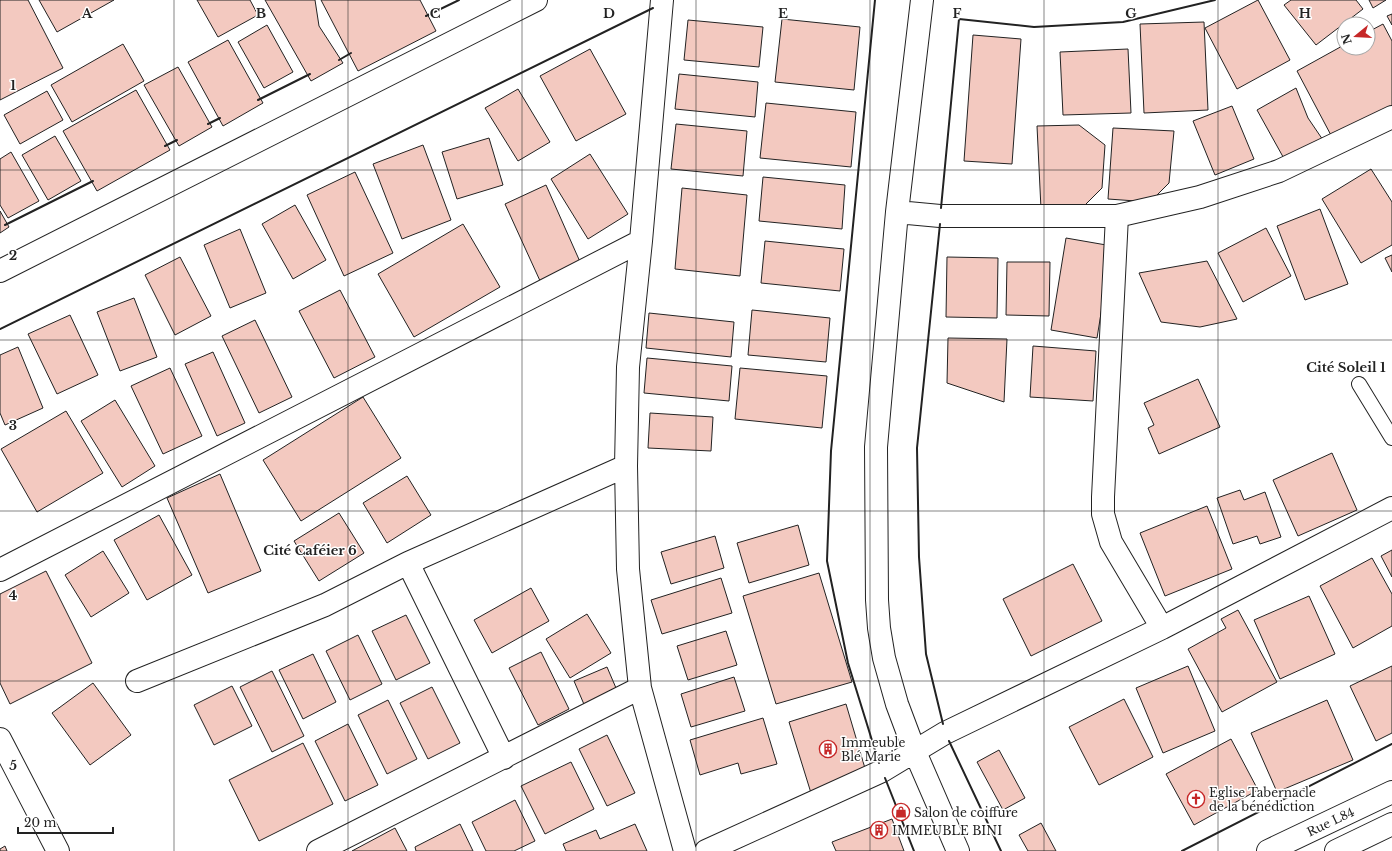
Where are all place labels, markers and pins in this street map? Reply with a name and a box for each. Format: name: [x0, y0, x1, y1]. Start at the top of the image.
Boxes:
place label: Immeuble Blé Marie: [841, 735, 905, 764]
building icon: Immeuble Blé Marie: [818, 739, 838, 759]
place label: Eglise Tabernacle de la bénédiction: [1209, 785, 1316, 814]
church icon: Eglise Tabernacle de la bénédiction: [1186, 789, 1206, 809]
shop icon: Salon de coiffure: [891, 802, 911, 822]
place label: Salon de coiffure: [914, 805, 1018, 820]
building icon: IMMEUBLE BINI: [869, 820, 889, 840]
place label: IMMEUBLE BINI: [892, 823, 1002, 838]

